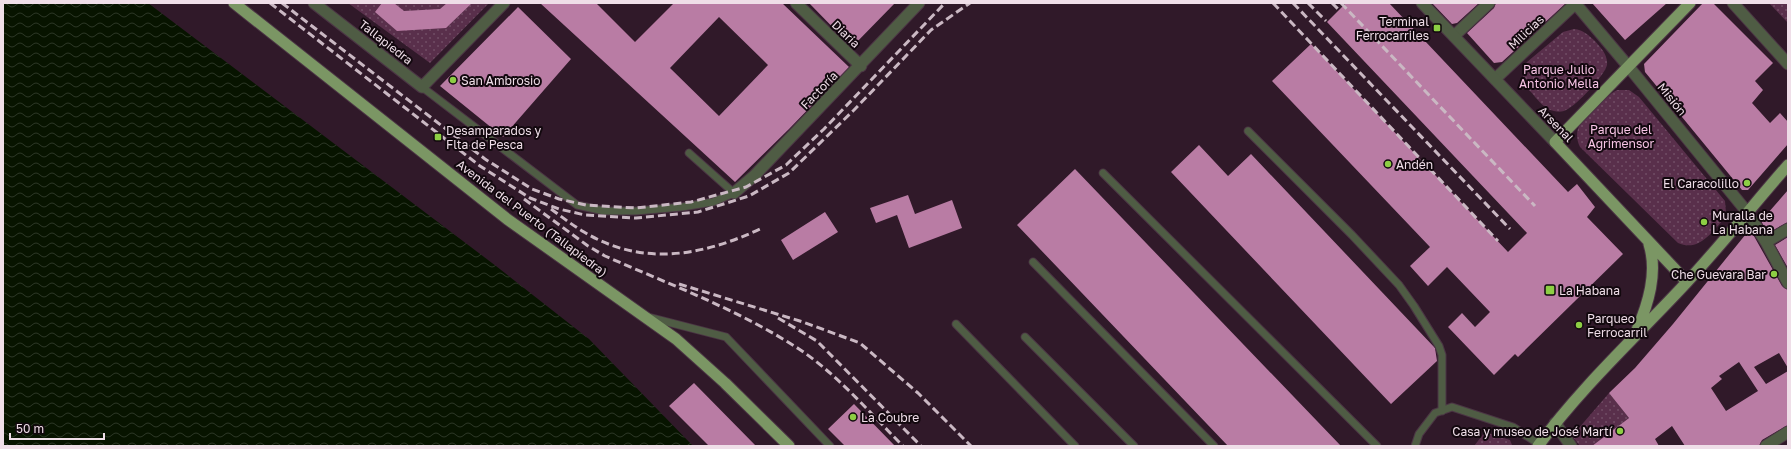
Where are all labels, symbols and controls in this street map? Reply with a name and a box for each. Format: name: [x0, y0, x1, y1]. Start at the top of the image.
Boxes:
street label: Milicias: [1505, 12, 1547, 52]
place label: Terminal Ferrocarriles: [1356, 14, 1429, 43]
street label: Tallapiedra: [356, 16, 416, 68]
street label: Diaria: [829, 17, 863, 51]
marker: Terminal Ferrocarriles: [1432, 23, 1442, 33]
park label: Parque Julio Antonio Mella: [1519, 62, 1599, 91]
street label: Factoría: [797, 68, 841, 112]
place label: San Ambrosio: [461, 73, 540, 88]
marker: San Ambrosio: [448, 75, 458, 85]
street label: Misión: [1654, 80, 1690, 118]
street label: Arsenal: [1535, 103, 1577, 145]
park label: Parque del Agrimensor: [1588, 122, 1655, 151]
place label: Desamparados y Flta de Pesca: [446, 123, 542, 152]
marker: Desamparados y Flta de Pesca: [433, 132, 443, 142]
street label: Avenida del Puerto (Tallapiedra): [454, 156, 610, 280]
place label: Andén: [1396, 157, 1433, 172]
marker: Andén: [1383, 159, 1393, 169]
place label: El Caracolillo: [1663, 176, 1739, 191]
marker: El Caracolillo: [1742, 178, 1752, 188]
place label: Muralla de La Habana: [1712, 208, 1773, 237]
marker: Muralla de La Habana: [1699, 217, 1709, 227]
place label: Che Guevara Bar: [1671, 267, 1766, 282]
marker: Che Guevara Bar: [1769, 269, 1779, 279]
place label: La Habana: [1559, 283, 1620, 298]
marker: La Habana: [1544, 284, 1556, 296]
place label: Parqueo Ferrocarril: [1587, 311, 1647, 340]
marker: Parqueo Ferrocarril: [1574, 320, 1584, 330]
place label: La Coubre: [861, 410, 919, 425]
marker: La Coubre: [848, 412, 858, 422]
scale bar: [10, 415, 104, 441]
text: 50 m: [16, 421, 44, 436]
place label: Casa y museo de José Martí: [1452, 424, 1613, 439]
marker: Casa y museo de José Martí: [1615, 426, 1625, 436]

